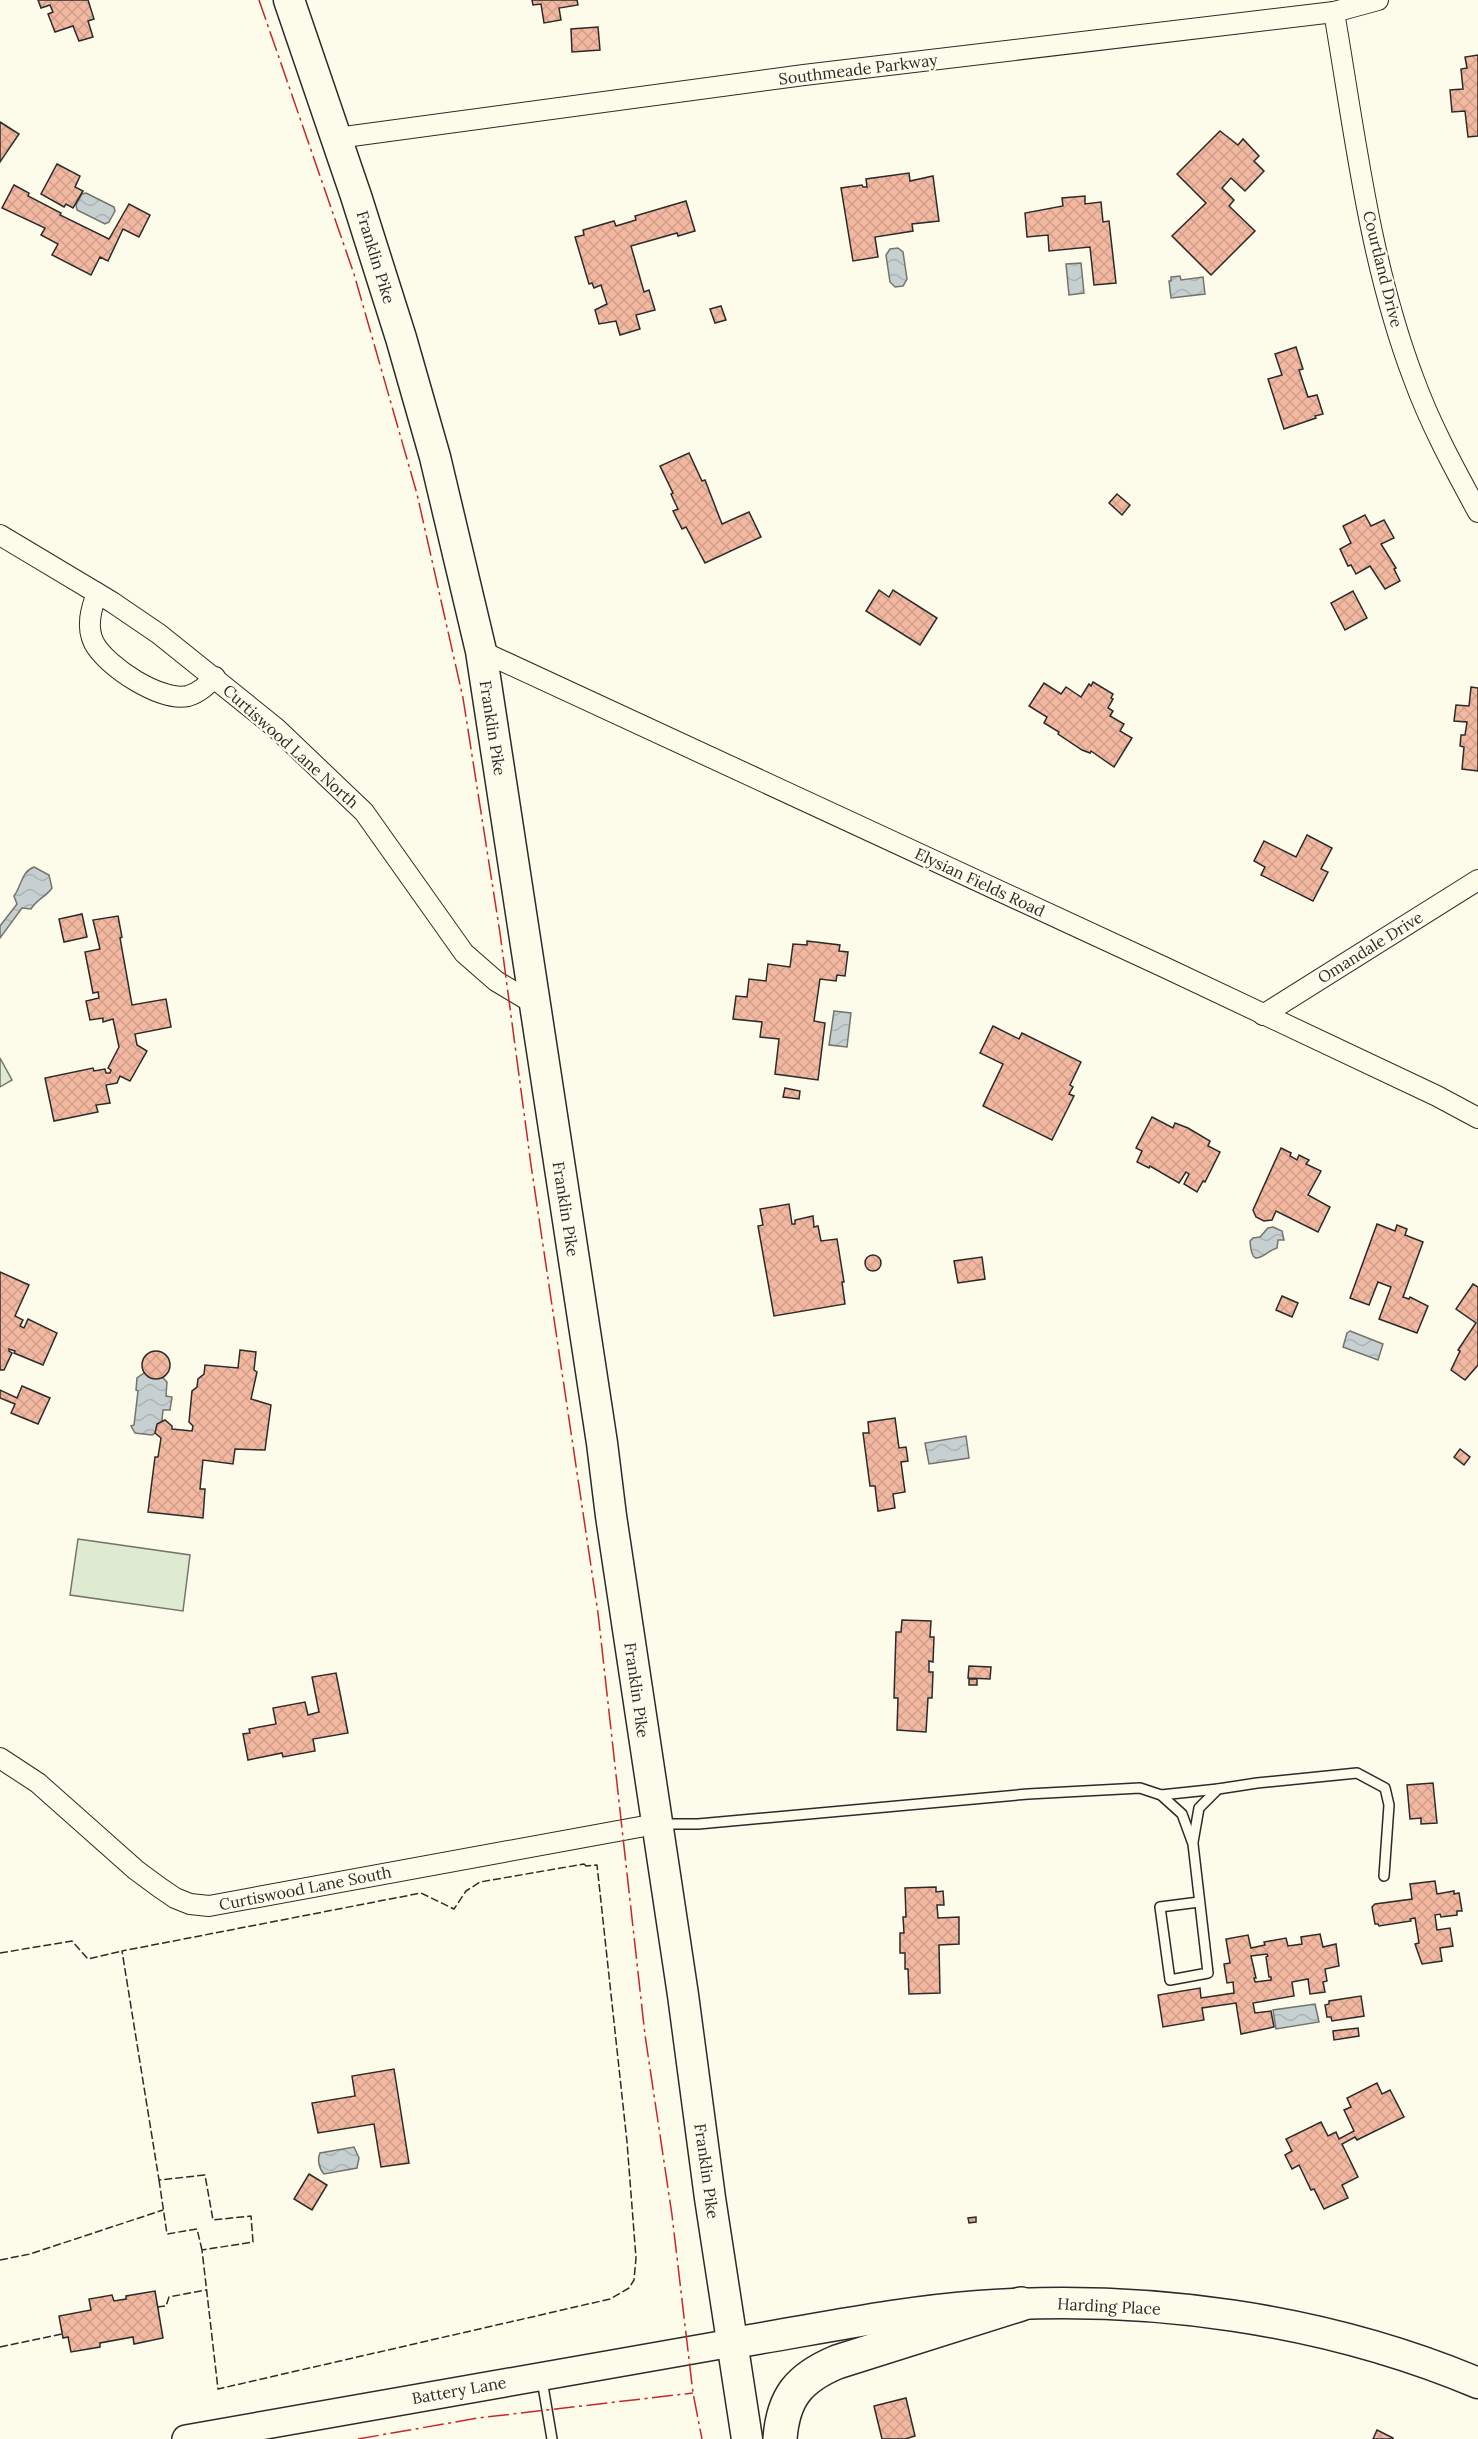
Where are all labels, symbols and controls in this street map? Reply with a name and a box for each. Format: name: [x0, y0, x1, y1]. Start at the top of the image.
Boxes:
street label: Southmeade Parkway: [777, 49, 939, 89]
street label: Franklin Pike: [352, 208, 400, 306]
street label: Courtland Drive: [1359, 209, 1407, 330]
street label: Franklin Pike: [476, 679, 510, 777]
street label: Curtiswood Lane North: [219, 680, 363, 812]
street label: Elysian Fields Road: [912, 843, 1049, 921]
street label: Omandale Drive: [1314, 907, 1426, 987]
street label: Franklin Pike: [549, 1160, 583, 1258]
street label: Franklin Pike: [620, 1641, 654, 1739]
street label: Curtiswood Lane South: [217, 1861, 393, 1915]
street label: Franklin Pike: [690, 2122, 724, 2220]
street label: Harding Place: [1057, 2293, 1162, 2319]
street label: Battery Lane: [410, 2372, 508, 2408]

